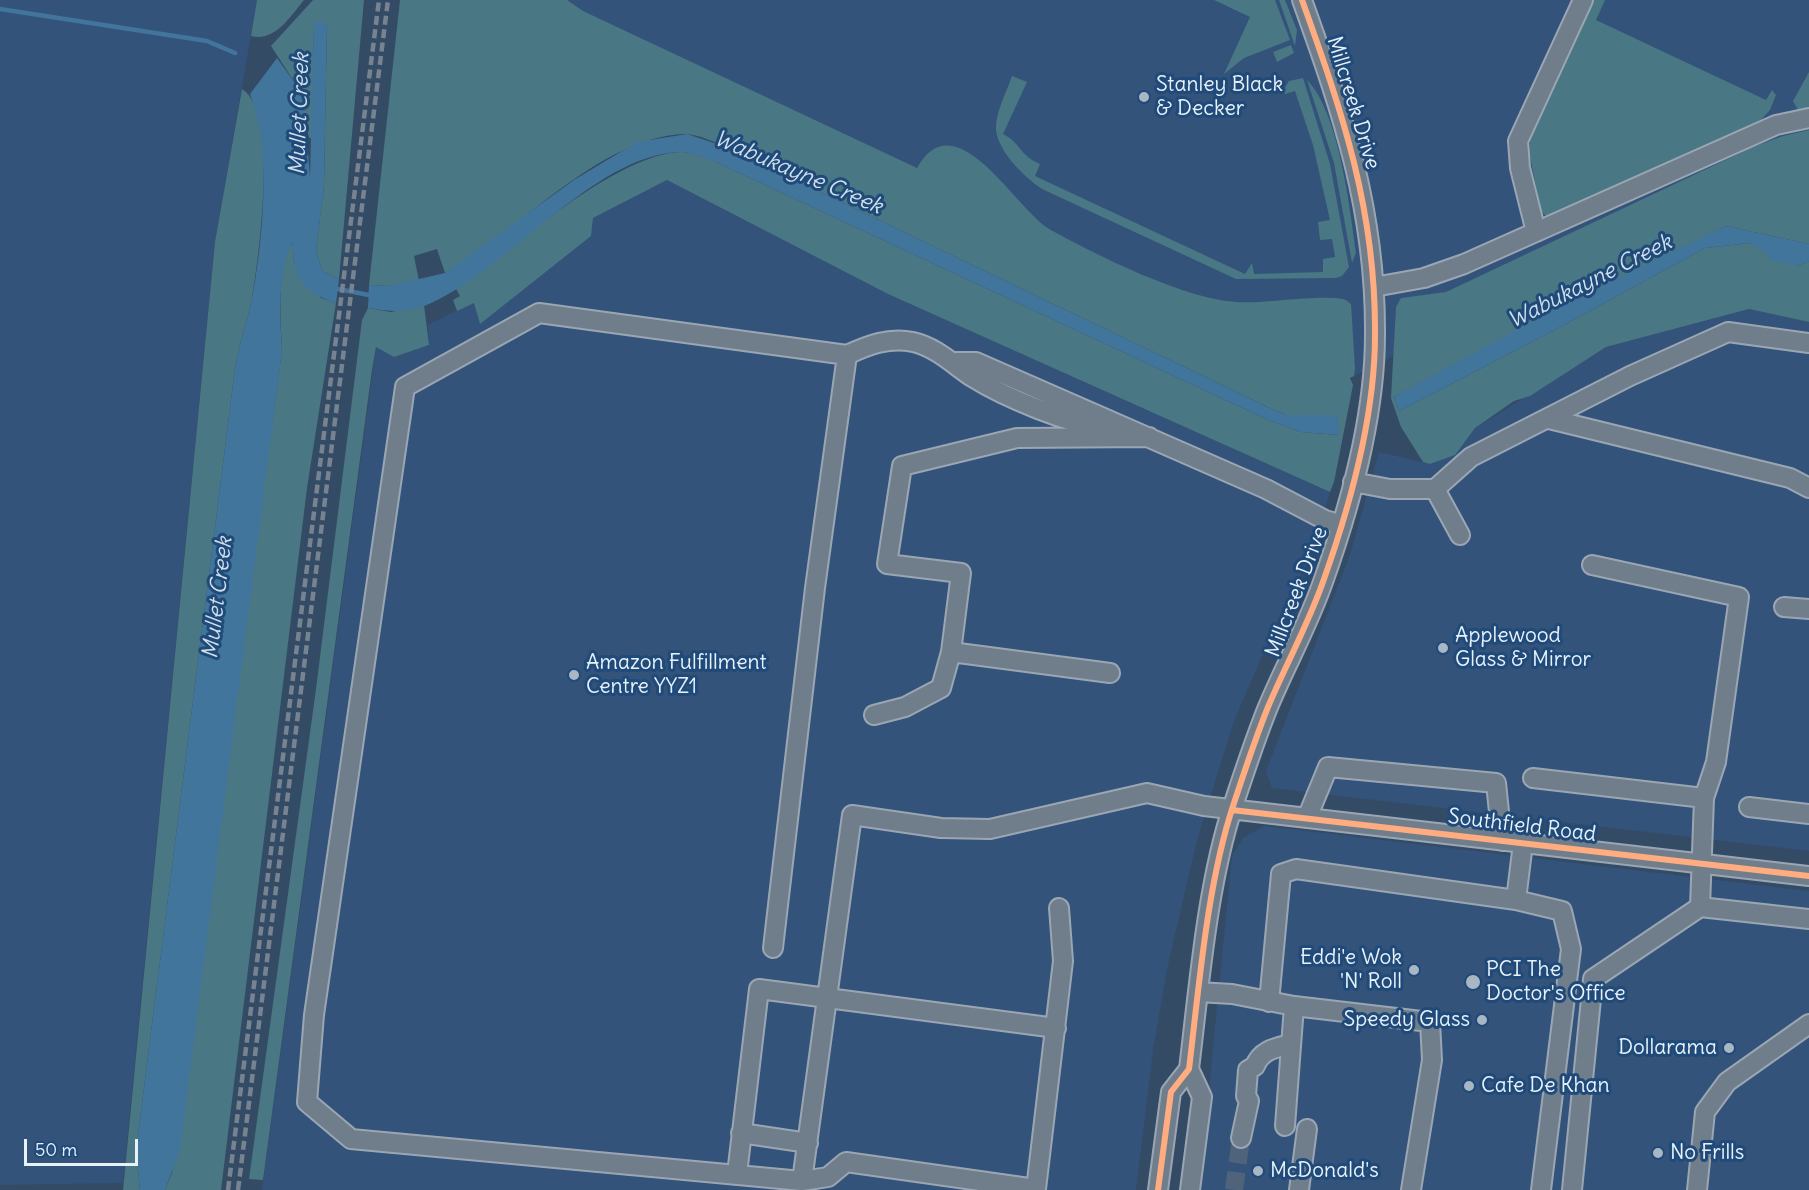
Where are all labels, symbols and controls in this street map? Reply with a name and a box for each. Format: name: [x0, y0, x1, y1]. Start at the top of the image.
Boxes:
street label: Millcreek Drive: [1321, 33, 1385, 173]
water label: Mullet Creek: [285, 52, 315, 176]
place label: Stanley Black & Decker: [1156, 72, 1283, 122]
marker: Stanley Black & Decker: [1137, 90, 1151, 104]
water label: Wabukayne Creek: [710, 126, 886, 220]
water label: Wabukayne Creek: [1504, 229, 1676, 335]
street label: Millcreek Drive: [1261, 523, 1333, 661]
water label: Mullet Creek: [197, 536, 239, 660]
place label: Applewood Glass & Mirror: [1455, 623, 1591, 673]
marker: Applewood Glass & Mirror: [1436, 641, 1450, 655]
place label: Amazon Fulfillment Centre YYZ1: [586, 650, 767, 700]
marker: Amazon Fulfillment Centre YYZ1: [567, 668, 581, 682]
street label: Southfield Road: [1447, 804, 1597, 848]
place label: Eddi'e Wok 'N' Roll: [1300, 945, 1402, 995]
place label: PCI The Doctor's Office: [1486, 957, 1626, 1007]
marker: Eddi'e Wok 'N' Roll: [1407, 963, 1421, 977]
marker: PCI The Doctor's Office: [1464, 973, 1482, 991]
place label: Speedy Glass: [1343, 1007, 1470, 1033]
marker: Speedy Glass: [1475, 1013, 1489, 1027]
place label: Dollarama: [1618, 1035, 1717, 1061]
marker: Dollarama: [1722, 1041, 1736, 1055]
place label: Cafe De Khan: [1481, 1073, 1610, 1099]
marker: Cafe De Khan: [1462, 1079, 1476, 1093]
scale bar: [27, 1127, 141, 1165]
text: 50 m: [35, 1138, 77, 1161]
place label: No Frills: [1670, 1140, 1744, 1166]
marker: No Frills: [1651, 1146, 1665, 1160]
place label: McDonald's: [1270, 1158, 1379, 1184]
marker: McDonald's: [1251, 1164, 1265, 1178]

